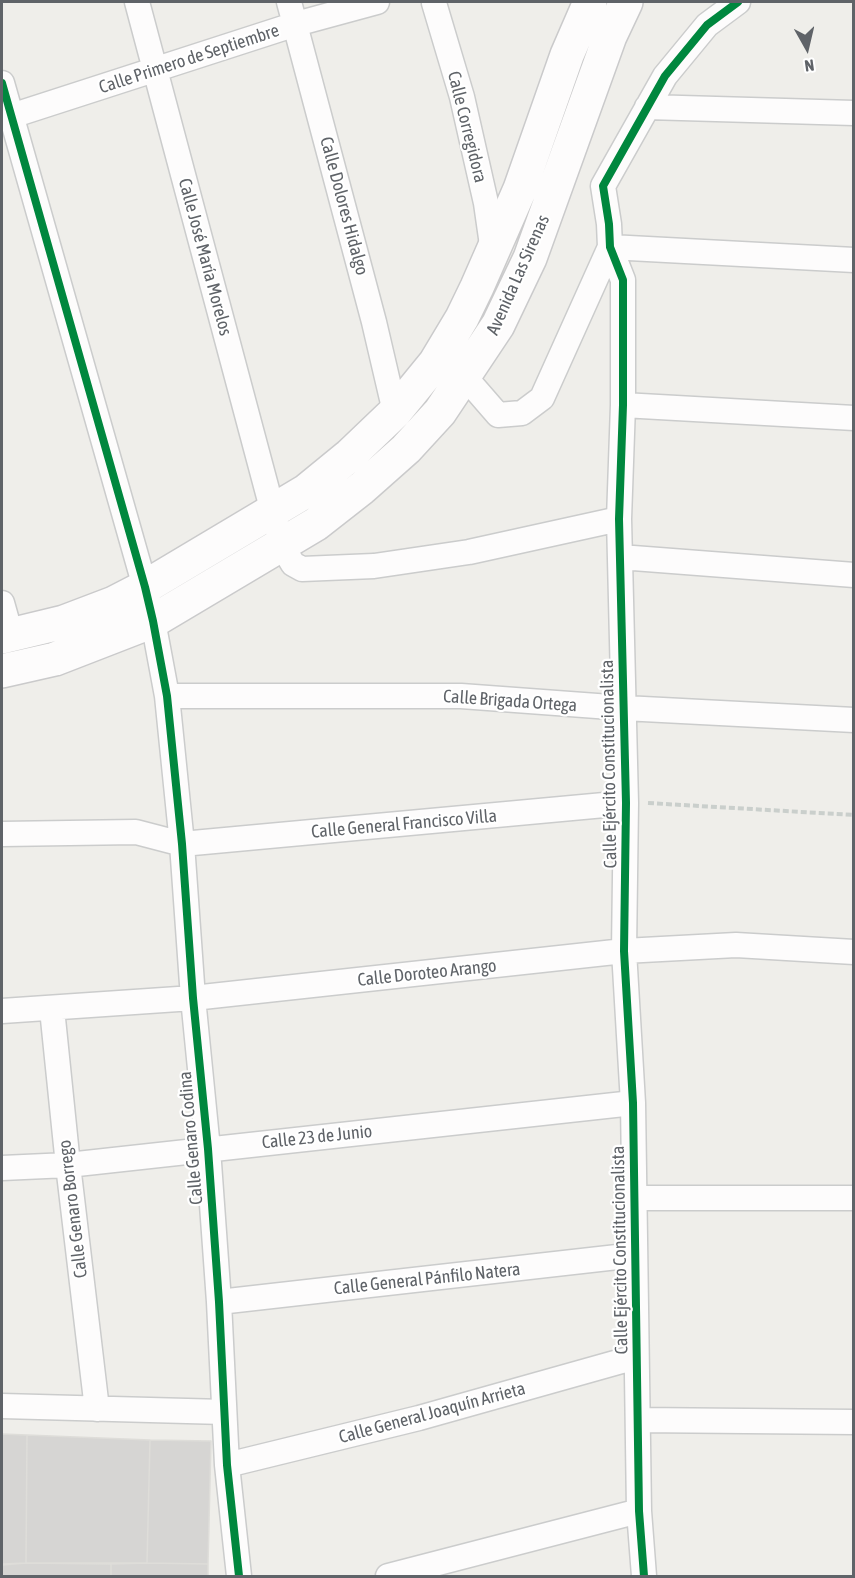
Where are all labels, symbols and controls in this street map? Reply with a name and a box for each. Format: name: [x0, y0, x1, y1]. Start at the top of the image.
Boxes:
north arrow: [777, 18, 837, 78]
street label: Calle Primero de Septiembre: [96, 20, 282, 98]
text: N: [804, 56, 815, 75]
street label: Calle Corregidora: [443, 69, 491, 185]
street label: Calle Dolores Hidalgo: [315, 135, 373, 277]
street label: Calle José María Morelos: [174, 176, 236, 338]
street label: Avenida Las Sirenas: [482, 212, 554, 338]
street label: Calle Ejército Constitucionalista: [596, 660, 622, 868]
street label: Calle Brigada Ortega: [442, 686, 578, 716]
street label: Calle General Francisco Villa: [310, 805, 498, 843]
street label: Calle Doroteo Arango: [357, 955, 497, 991]
street label: Calle Genaro Codina: [174, 1070, 208, 1206]
street label: Calle 23 de Junio: [261, 1120, 373, 1154]
street label: Calle Genaro Borrego: [54, 1139, 92, 1279]
street label: Calle Ejército Constitucionalista: [607, 1146, 633, 1354]
street label: Calle General Pánfilo Natera: [333, 1258, 521, 1300]
street label: Calle General Joaquín Arrieta: [336, 1378, 528, 1448]

